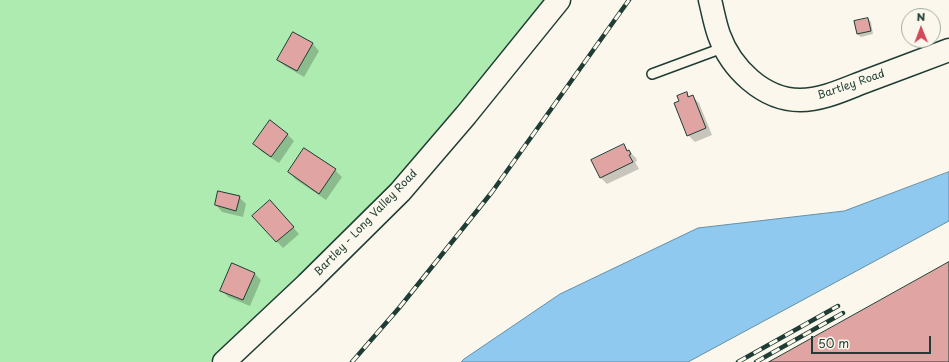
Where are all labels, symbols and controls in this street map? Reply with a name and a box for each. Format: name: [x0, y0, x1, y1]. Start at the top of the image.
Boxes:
north arrow: [901, 8, 941, 48]
text: N: [916, 8, 925, 25]
street label: Bartley Road: [816, 67, 886, 103]
street label: Bartley - Long Valley Road: [312, 167, 420, 279]
scale bar: [813, 328, 933, 354]
text: 50 m: [818, 334, 849, 352]

